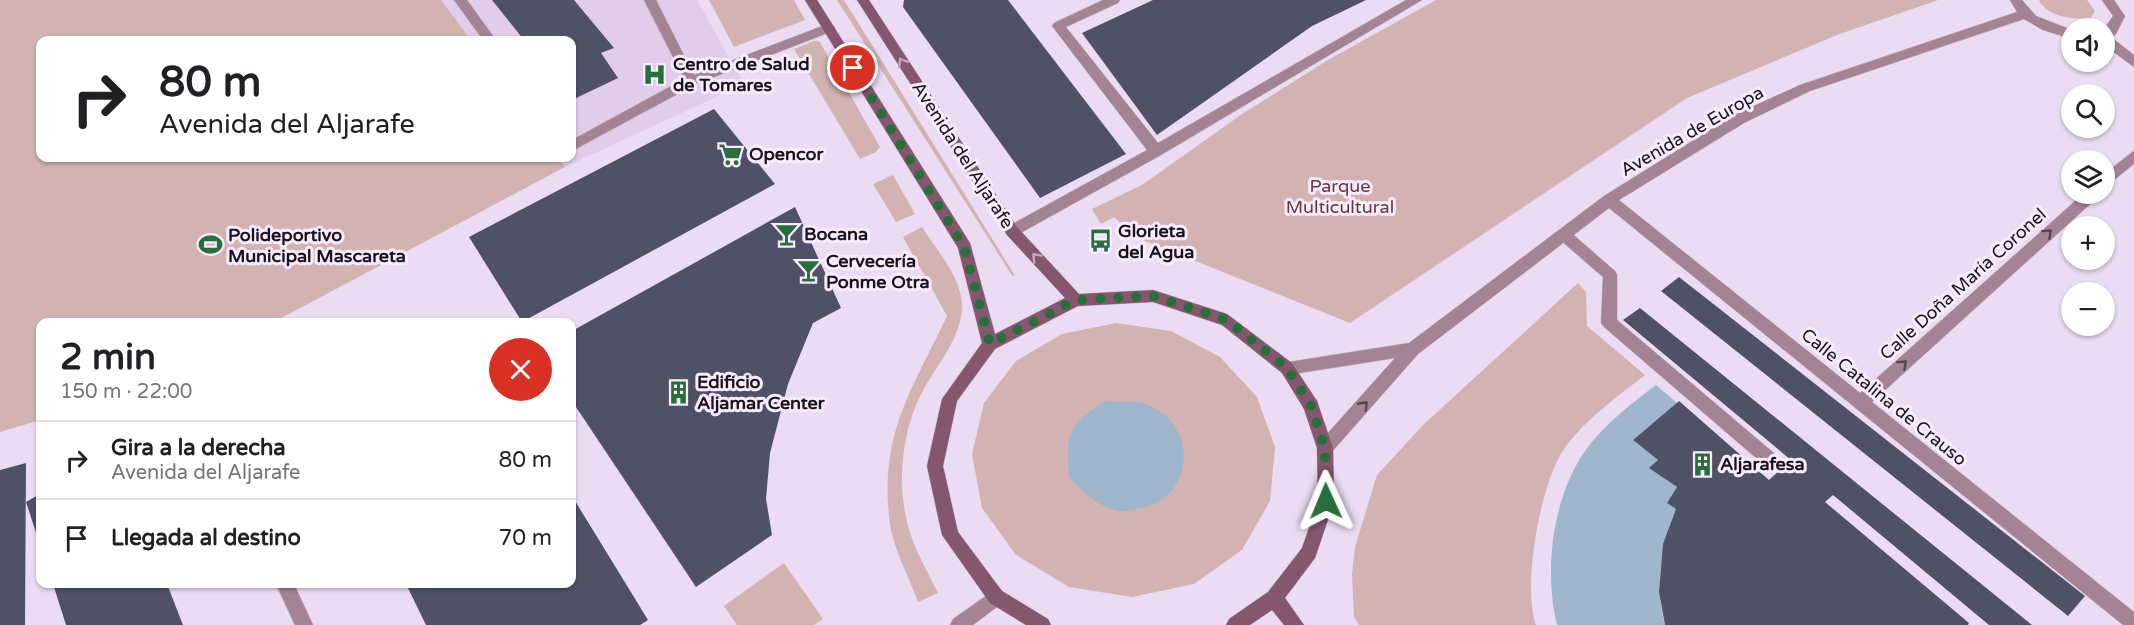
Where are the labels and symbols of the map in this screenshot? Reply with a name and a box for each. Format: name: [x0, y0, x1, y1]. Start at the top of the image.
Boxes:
pin: [827, 42, 878, 93]
place label: Centro de Salud de Tomares: [673, 53, 810, 96]
one-way arrow: [898, 58, 910, 68]
hospital icon: Centro de Salud de Tomares: [642, 61, 668, 87]
street label: Avenida del Aljarafe: [907, 78, 1019, 232]
street label: Avenida de Europa: [1617, 81, 1767, 181]
supermarket icon: Opencor: [718, 141, 744, 167]
place label: Opencor: [749, 143, 824, 165]
park label: Parque Multicultural: [1286, 175, 1394, 218]
street label: Calle Doña María Coronel: [1875, 203, 2051, 365]
place label: Glorieta del Agua: [1118, 220, 1194, 263]
bar icon: Bocana: [773, 221, 799, 247]
place label: Bocana: [804, 223, 868, 245]
place label: Polideportivo Municipal Mascareta: [228, 224, 406, 267]
bus stop icon: Glorieta del Agua: [1087, 228, 1113, 254]
one-way arrow: [2041, 229, 2052, 240]
sports icon: Polideportivo Municipal Mascareta: [197, 232, 223, 258]
place label: Cervecería Ponme Otra: [826, 250, 930, 293]
one-way arrow: [1032, 253, 1043, 263]
bar icon: Cervecería Ponme Otra: [795, 258, 821, 284]
street label: Calle Catalina de Crauso: [1797, 323, 1971, 471]
one-way arrow: [1897, 360, 1907, 371]
place label: Edificio Aljamar Center: [697, 371, 826, 414]
building icon: Edificio Aljamar Center: [666, 379, 692, 405]
one-way arrow: [1357, 401, 1368, 412]
building icon: Aljarafesa: [1689, 451, 1715, 477]
place label: Aljarafesa: [1720, 453, 1805, 475]
position arrow: [1294, 469, 1358, 533]

